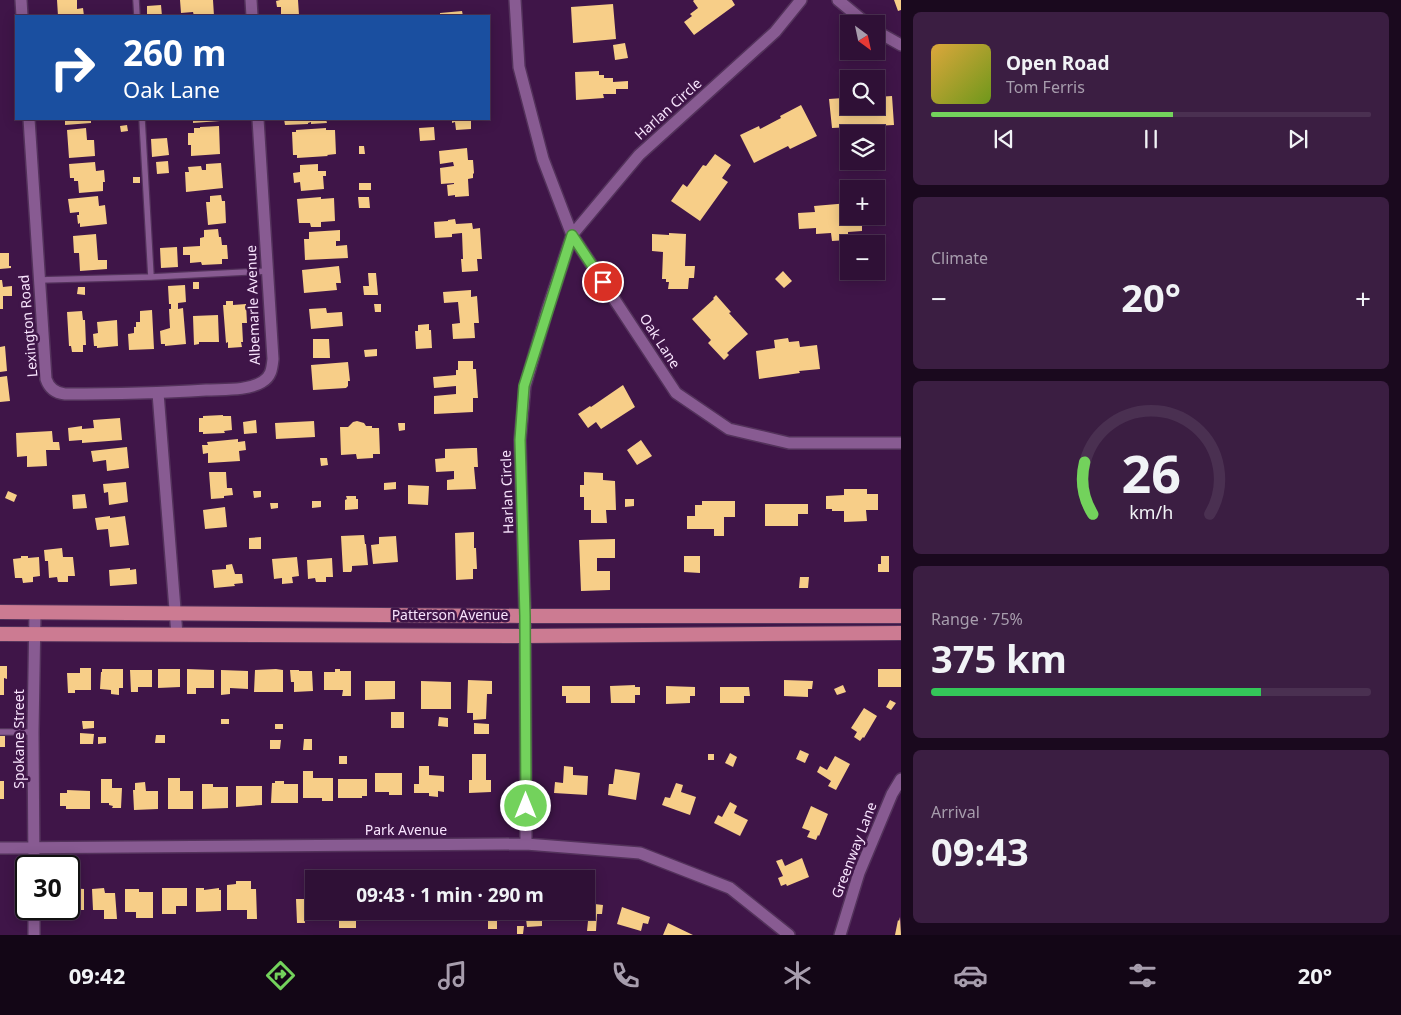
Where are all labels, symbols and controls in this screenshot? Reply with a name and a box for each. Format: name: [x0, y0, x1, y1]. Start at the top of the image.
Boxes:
north arrow: [840, 15, 885, 60]
map controls: [840, 15, 885, 280]
text: 260 m: [123, 29, 226, 76]
icon: right: [40, 35, 105, 100]
text: Open Road: [1006, 50, 1109, 76]
button: search: [840, 70, 885, 115]
street label: Harlan Circle: [630, 73, 705, 144]
text: Oak Lane: [123, 74, 220, 104]
text: Tom Ferris: [1006, 76, 1085, 98]
button: layers: [840, 125, 885, 170]
icon: previous: [990, 125, 1018, 153]
icon: pause: [1137, 125, 1165, 153]
icon: next: [1284, 125, 1312, 153]
button: +: [840, 180, 885, 225]
button: −: [840, 235, 885, 280]
street label: Albemarle Avenue: [241, 245, 264, 365]
text: Climate: [931, 247, 988, 269]
pin: [582, 261, 624, 303]
icon: arrive: [589, 268, 617, 296]
text: 20°: [1121, 271, 1181, 323]
street label: Lexington Road: [14, 274, 41, 378]
text: −: [931, 279, 947, 317]
text: +: [1355, 279, 1371, 317]
street label: Oak Lane: [636, 310, 685, 372]
text: 26: [1121, 437, 1181, 508]
street label: Harlan Circle: [496, 450, 517, 534]
text: km/h: [1129, 500, 1173, 524]
street label: Patterson Avenue: [392, 605, 508, 624]
text: Range · 75%: [931, 608, 1023, 630]
text: 375 km: [931, 632, 1067, 684]
street label: Spokane Street: [9, 689, 28, 789]
position arrow: [499, 779, 551, 831]
street label: Greenway Lane: [826, 799, 881, 901]
text: Arrival: [931, 801, 980, 823]
street label: Park Avenue: [365, 820, 447, 839]
text: 09:43: [931, 825, 1029, 877]
speed limit sign: 30: [15, 855, 80, 920]
text: 09:43 · 1 min · 290 m: [356, 882, 544, 908]
icon: directions: [263, 958, 298, 993]
icon: music: [435, 958, 470, 993]
icon: phone: [608, 958, 643, 993]
icon: climate: [780, 958, 815, 993]
icon: car: [953, 958, 988, 993]
icon: filters: [1125, 958, 1160, 993]
text: 09:42: [69, 960, 125, 990]
text: 20°: [1298, 960, 1332, 990]

